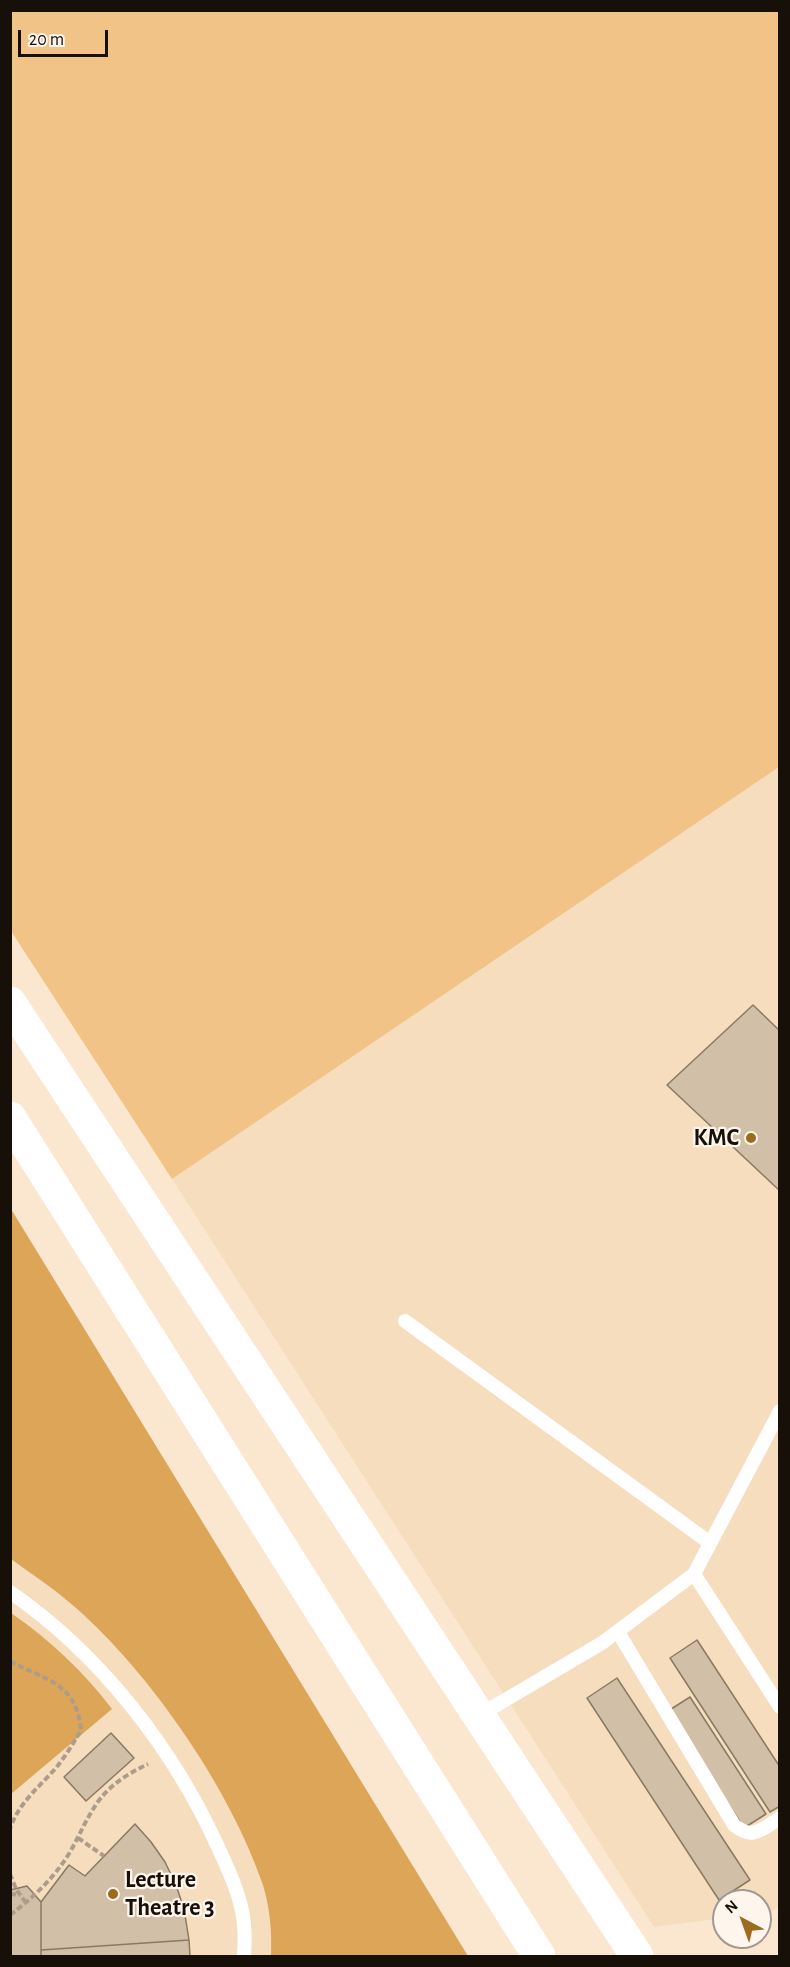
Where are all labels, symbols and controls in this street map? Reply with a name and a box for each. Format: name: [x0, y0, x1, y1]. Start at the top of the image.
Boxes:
scale bar: [21, 18, 111, 56]
text: 20 m: [29, 31, 64, 49]
place label: KMC: [693, 1124, 739, 1152]
marker: KMC: [744, 1131, 758, 1145]
place label: Lecture Theatre 3: [125, 1866, 215, 1922]
marker: Lecture Theatre 3: [106, 1887, 120, 1901]
north arrow: [712, 1889, 772, 1949]
text: N: [722, 1897, 741, 1917]

